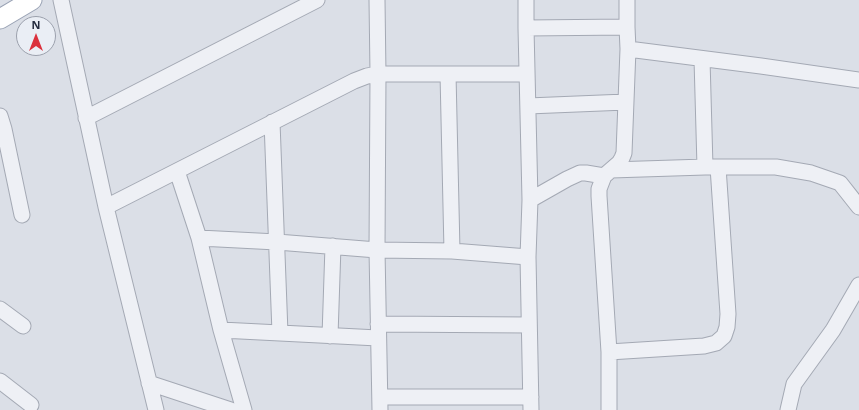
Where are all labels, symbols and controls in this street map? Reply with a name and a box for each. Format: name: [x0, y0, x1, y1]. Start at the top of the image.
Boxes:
north arrow: [16, 16, 56, 56]
text: N: [32, 17, 40, 32]

